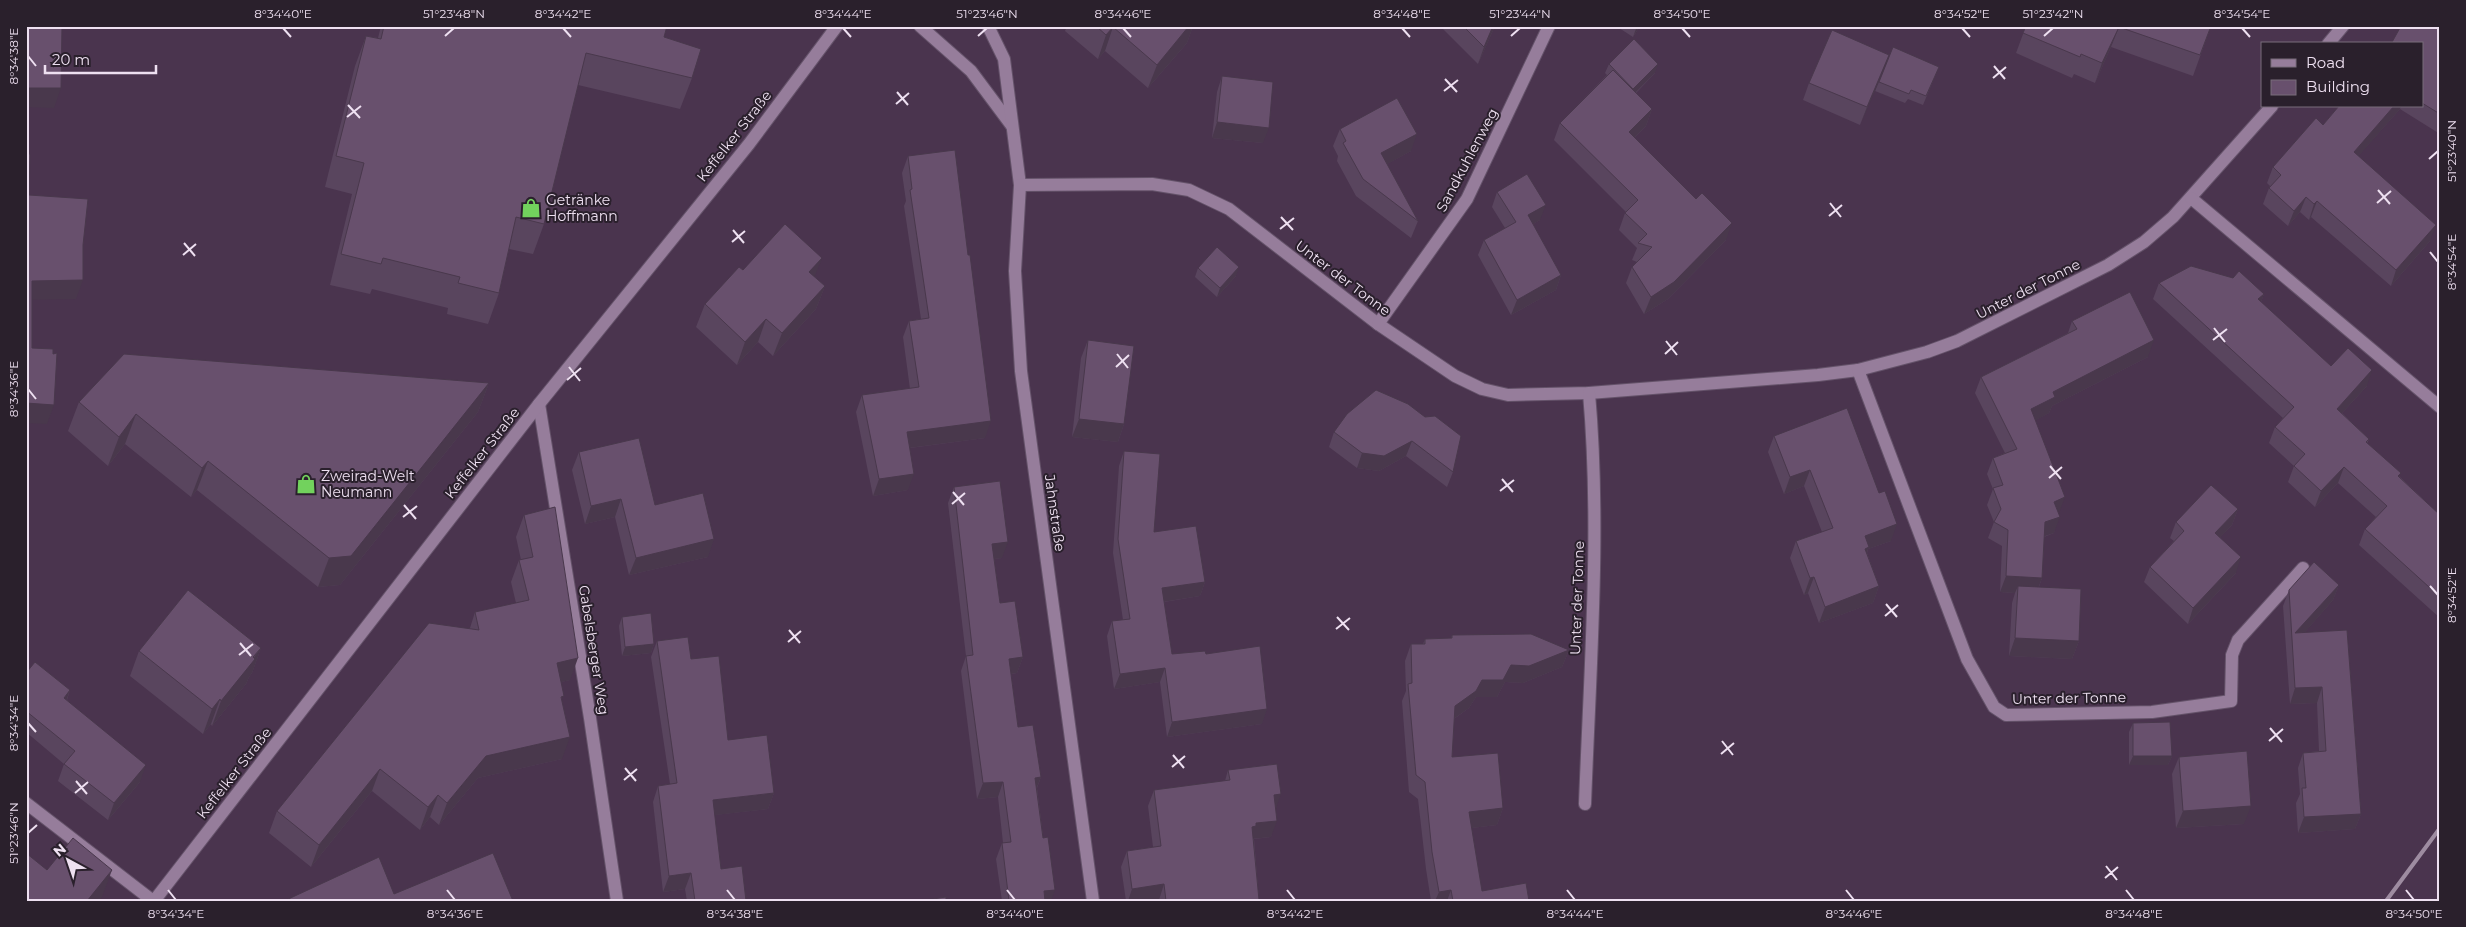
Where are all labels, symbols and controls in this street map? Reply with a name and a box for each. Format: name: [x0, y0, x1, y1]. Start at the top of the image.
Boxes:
text: 8°34'40"E: [254, 6, 312, 21]
text: 51°23'48"N: [423, 6, 485, 21]
text: 8°34'42"E: [535, 6, 591, 21]
text: 8°34'44"E: [814, 6, 872, 21]
text: 51°23'46"N: [956, 6, 1018, 21]
text: 8°34'46"E: [1095, 6, 1151, 21]
text: 8°34'48"E: [1373, 6, 1431, 21]
text: 51°23'44"N: [1489, 6, 1551, 21]
text: 8°34'50"E: [1653, 6, 1711, 21]
text: 8°34'52"E: [1934, 6, 1990, 21]
text: 51°23'42"N: [2023, 6, 2083, 21]
text: 8°34'54"E: [2214, 6, 2270, 21]
text: 8°34'38"E: [6, 28, 21, 84]
scale bar: [45, 42, 156, 74]
legend: [2261, 42, 2424, 108]
text: 20 m: [52, 50, 90, 69]
text: Road: [2306, 53, 2345, 72]
text: Building: [2306, 77, 2370, 96]
street label: Keffelker Straße: [693, 87, 775, 185]
street label: Sandkuhlenweg: [1432, 105, 1502, 215]
text: 51°23'40"N: [2444, 120, 2459, 182]
place label: Getränke Hoffmann: [546, 191, 618, 225]
shop icon: Getränke Hoffmann: [520, 197, 542, 219]
text: 8°34'54"E: [2444, 234, 2459, 290]
street label: Unter der Tonne: [1292, 236, 1394, 320]
street label: Unter der Tonne: [1973, 255, 2083, 323]
text: 8°34'36"E: [6, 361, 21, 417]
street label: Keffelker Straße: [441, 404, 523, 502]
place label: Zweirad-Welt Neumann: [321, 467, 415, 501]
street label: Jahnstraße: [1041, 472, 1069, 553]
shop icon: Zweirad-Welt Neumann: [295, 473, 317, 495]
street label: Unter der Tonne: [1566, 541, 1588, 655]
text: 8°34'52"E: [2444, 567, 2459, 623]
street label: Gabelsberger Weg: [575, 584, 613, 716]
street label: Unter der Tonne: [2012, 688, 2126, 708]
text: 8°34'34"E: [6, 695, 21, 751]
street label: Keffelker Straße: [193, 724, 275, 822]
text: 51°23'46"N: [6, 802, 21, 864]
north arrow: [42, 834, 92, 884]
text: N: [50, 840, 70, 861]
text: 8°34'34"E: [148, 906, 204, 921]
text: 8°34'36"E: [427, 906, 483, 921]
text: 8°34'38"E: [707, 906, 763, 921]
text: 8°34'40"E: [986, 906, 1044, 921]
text: 8°34'42"E: [1267, 906, 1323, 921]
text: 8°34'44"E: [1546, 906, 1604, 921]
text: 8°34'46"E: [1826, 906, 1882, 921]
text: 8°34'48"E: [2105, 906, 2163, 921]
text: 8°34'50"E: [2385, 906, 2443, 921]

